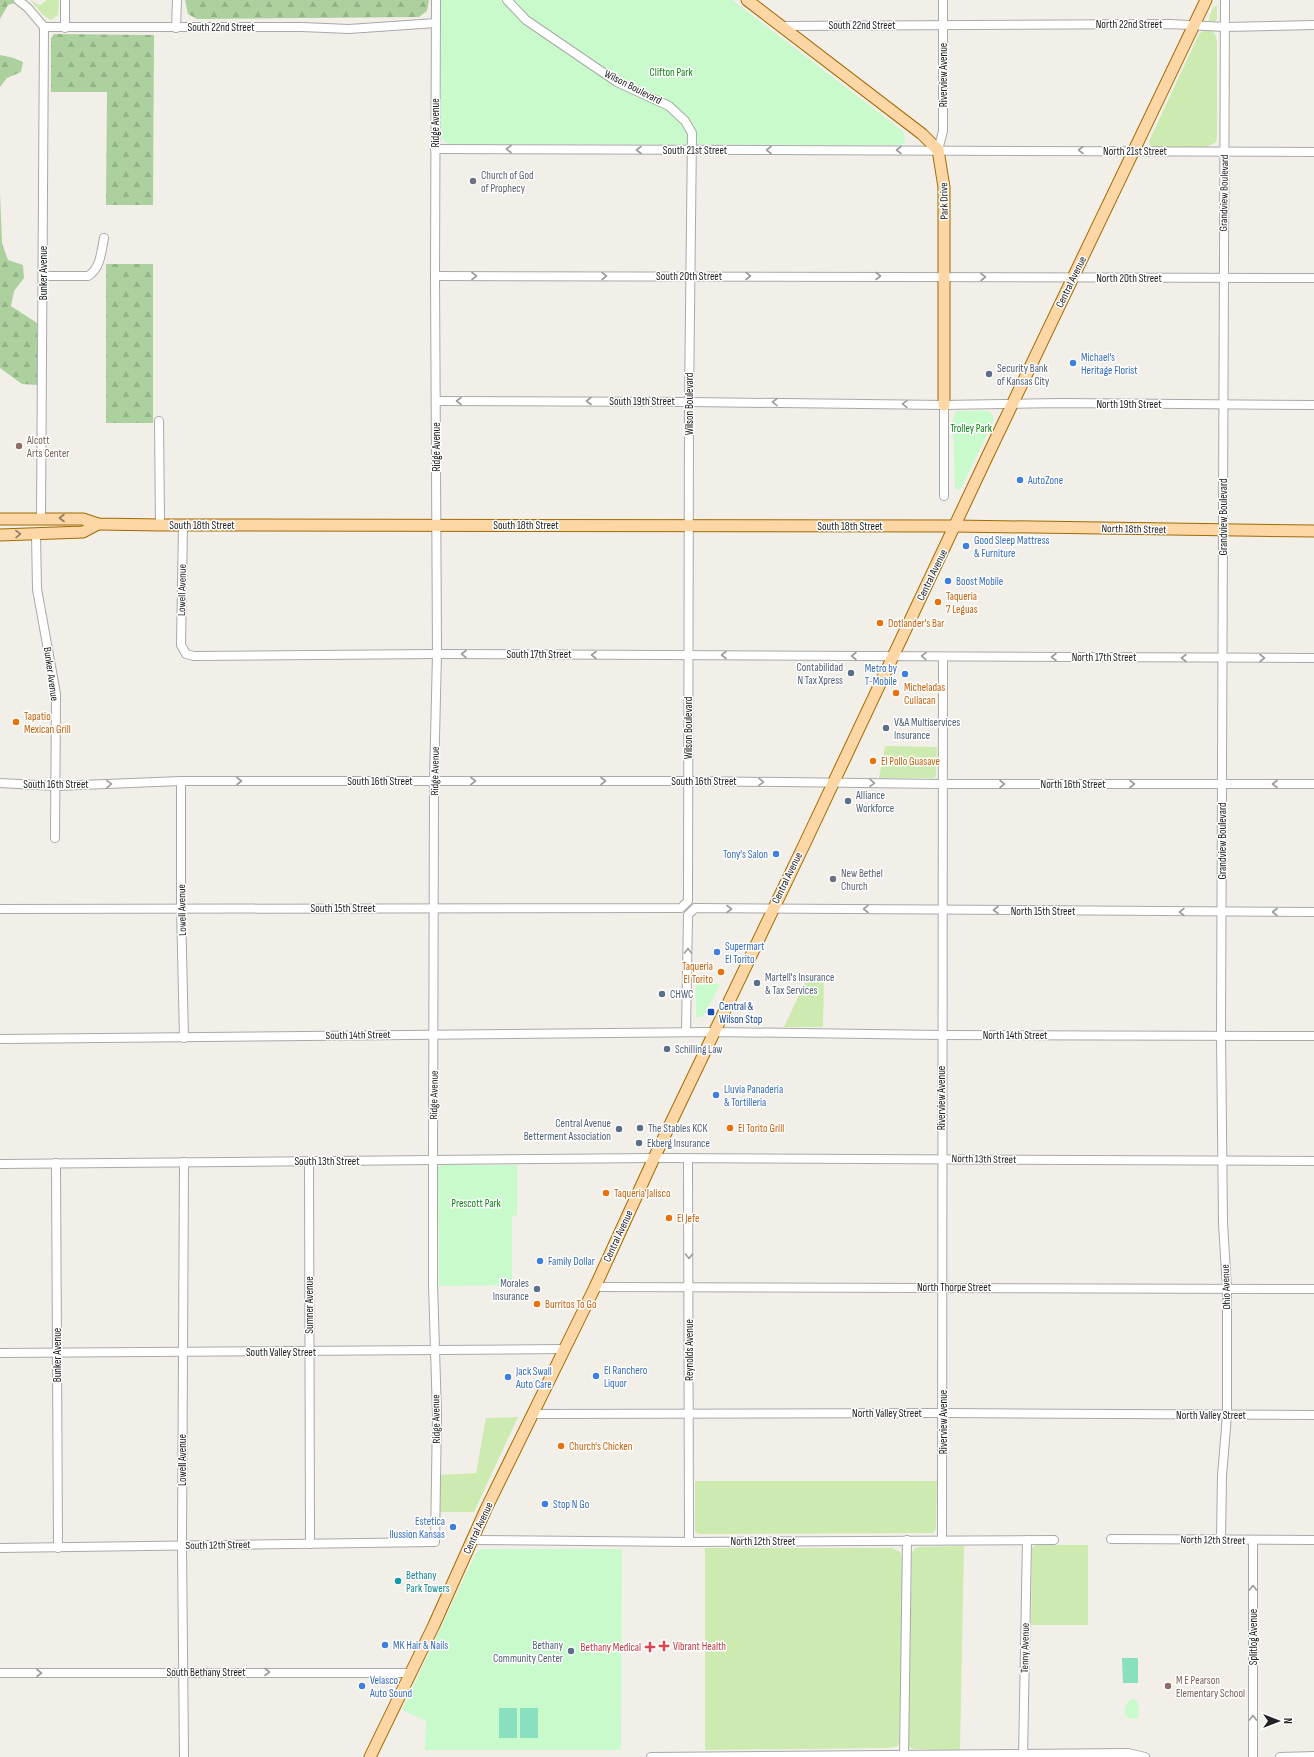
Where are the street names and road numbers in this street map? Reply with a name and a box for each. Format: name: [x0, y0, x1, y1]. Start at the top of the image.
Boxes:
street label: North 22nd Street: [1096, 18, 1163, 31]
street label: South 22nd Street: [828, 19, 896, 32]
street label: South 22nd Street: [187, 21, 255, 34]
street label: Riverview Avenue: [937, 43, 950, 107]
street label: Wilson Boulevard: [602, 67, 664, 107]
street label: Ridge Avenue: [429, 98, 442, 148]
street label: South 21st Street: [663, 144, 728, 157]
street label: North 21st Street: [1103, 145, 1168, 158]
street label: Grandview Boulevard: [1217, 154, 1231, 232]
street label: Park Drive: [937, 182, 951, 220]
street label: Bunker Avenue: [37, 246, 50, 300]
street label: Central Avenue: [1053, 254, 1089, 310]
street label: South 20th Street: [656, 270, 723, 283]
street label: North 20th Street: [1096, 272, 1163, 285]
street label: Wilson Boulevard: [683, 372, 696, 435]
street label: South 19th Street: [609, 395, 675, 408]
street label: North 19th Street: [1096, 398, 1162, 411]
street label: Ridge Avenue: [430, 422, 443, 472]
street label: Grandview Boulevard: [1217, 478, 1230, 555]
street label: South 18th Street: [169, 519, 235, 532]
street label: South 18th Street: [493, 519, 559, 532]
street label: South 18th Street: [817, 520, 883, 533]
street label: North 18th Street: [1101, 522, 1167, 536]
street label: Central Avenue: [914, 547, 950, 603]
street label: Lowell Avenue: [175, 564, 189, 616]
street label: Bunker Avenue: [41, 646, 61, 702]
street label: South 17th Street: [506, 648, 572, 661]
street label: North 17th Street: [1072, 651, 1137, 664]
street label: Wilson Boulevard: [682, 696, 695, 759]
street label: Ridge Avenue: [428, 746, 442, 796]
street label: South 16th Street: [347, 775, 413, 788]
street label: South 16th Street: [671, 775, 737, 788]
street label: South 16th Street: [23, 778, 89, 791]
street label: North 16th Street: [1041, 778, 1106, 791]
street label: Grandview Boulevard: [1216, 802, 1229, 879]
street label: Central Avenue: [769, 850, 805, 906]
street label: Lowell Avenue: [175, 884, 189, 936]
street label: South 15th Street: [311, 902, 376, 915]
street label: North 15th Street: [1011, 905, 1076, 918]
street label: South 14th Street: [325, 1028, 391, 1042]
street label: North 14th Street: [983, 1029, 1048, 1042]
street label: Riverview Avenue: [935, 1066, 948, 1130]
street label: Ridge Avenue: [427, 1070, 441, 1120]
street label: North 13th Street: [952, 1152, 1017, 1166]
street label: South 13th Street: [294, 1155, 360, 1168]
street label: Central Avenue: [600, 1208, 636, 1264]
street label: Ohio Avenue: [1219, 1264, 1233, 1310]
street label: Sumner Avenue: [303, 1276, 316, 1334]
street label: North Thorpe Street: [917, 1281, 992, 1294]
street label: Reynolds Avenue: [683, 1319, 696, 1381]
street label: Bunker Avenue: [51, 1328, 64, 1382]
street label: South Valley Street: [246, 1346, 317, 1359]
street label: Riverview Avenue: [937, 1390, 950, 1454]
street label: Ridge Avenue: [429, 1394, 443, 1444]
street label: North Valley Street: [852, 1407, 923, 1420]
street label: North Valley Street: [1176, 1409, 1247, 1422]
street label: Lowell Avenue: [176, 1434, 189, 1486]
street label: Central Avenue: [460, 1500, 496, 1556]
street label: North 12th Street: [1180, 1533, 1246, 1547]
street label: North 12th Street: [731, 1535, 796, 1548]
street label: South 12th Street: [185, 1538, 251, 1552]
street label: Splitlog Avenue: [1247, 1609, 1260, 1665]
street label: Tenny Avenue: [1018, 1623, 1032, 1673]
street label: South Bethany Street: [166, 1666, 246, 1679]

